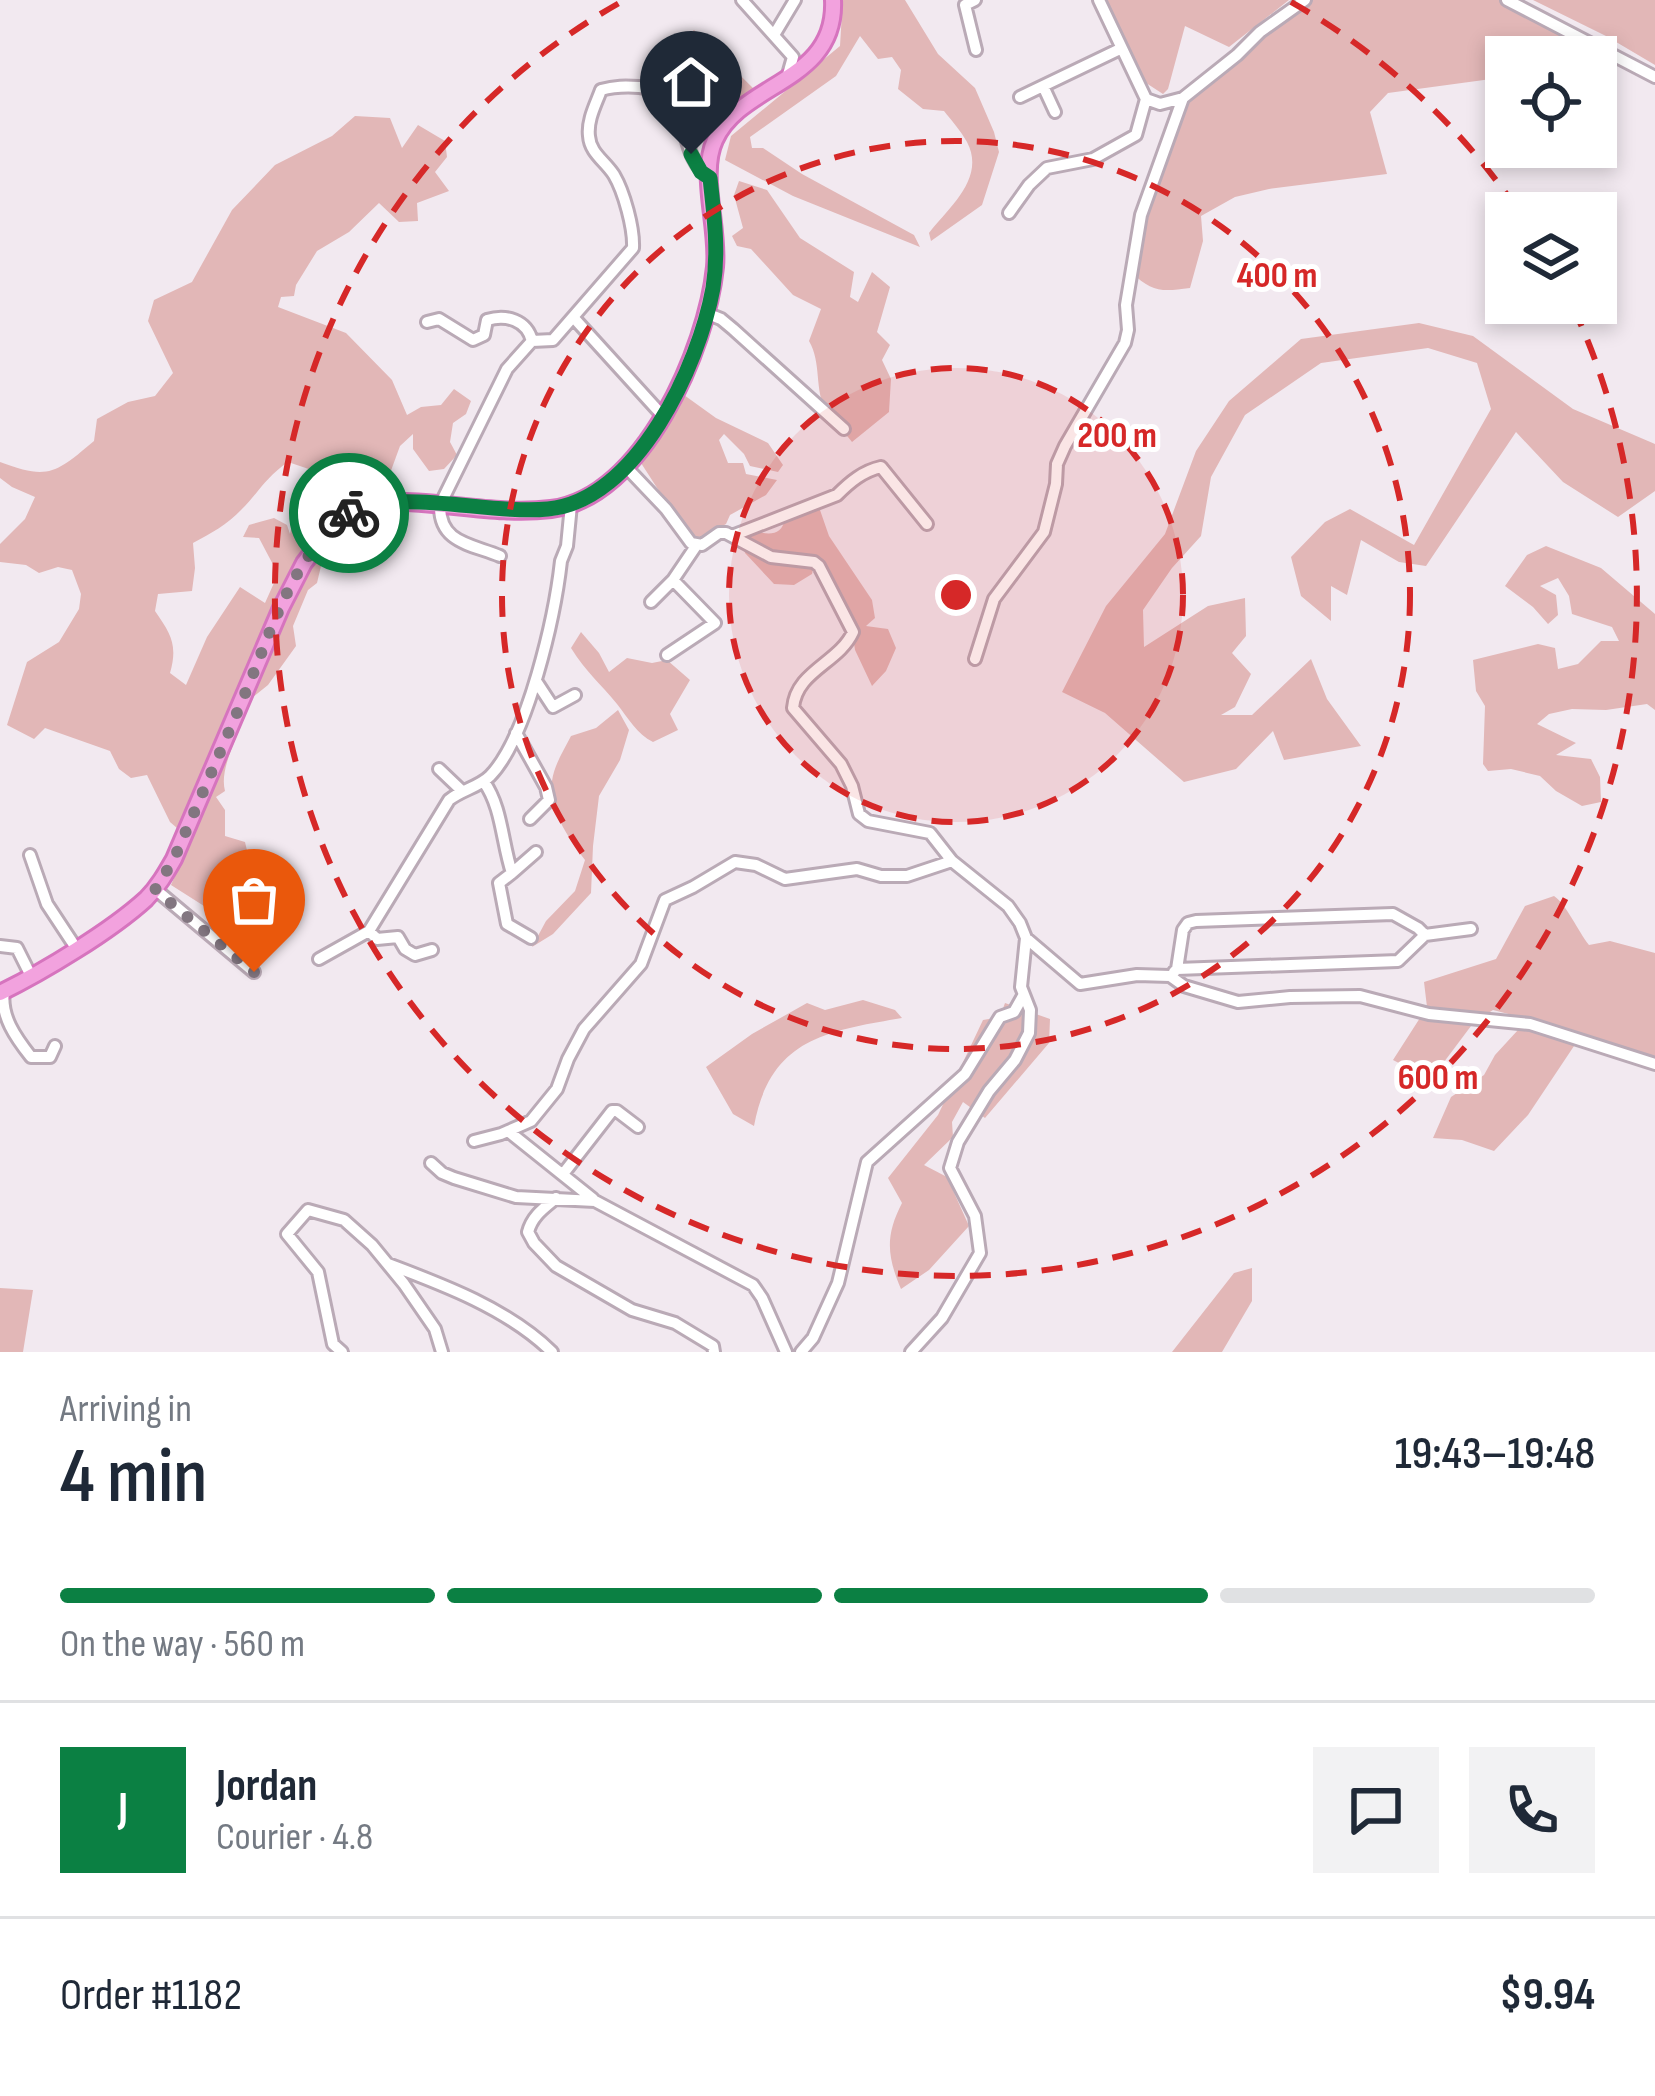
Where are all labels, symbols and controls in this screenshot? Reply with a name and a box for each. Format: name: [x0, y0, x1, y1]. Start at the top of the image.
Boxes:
pin: [640, 31, 742, 154]
map controls: [1485, 36, 1617, 324]
button: locate: [1485, 36, 1617, 168]
icon: home: [658, 49, 724, 115]
button: layers: [1485, 192, 1617, 324]
text: 400 m: [1237, 255, 1317, 298]
text: 200 m: [1077, 415, 1157, 458]
courier: [289, 453, 409, 573]
icon: bike: [316, 480, 382, 546]
centre of rings: [935, 574, 977, 616]
pin: [203, 849, 305, 972]
icon: bag: [221, 867, 287, 933]
text: 600 m: [1398, 1057, 1478, 1100]
text: Arriving in: [60, 1386, 192, 1433]
text: 19:43–19:48: [1395, 1427, 1595, 1482]
text: 4 min: [60, 1431, 208, 1524]
text: On the way · 560 m: [60, 1621, 305, 1668]
button: chat: [1313, 1747, 1439, 1873]
button: phone: [1469, 1747, 1595, 1873]
text: Jordan: [216, 1759, 317, 1814]
text: J: [118, 1782, 128, 1837]
text: Courier · 4.8: [216, 1814, 373, 1861]
text: Order #1182: [60, 1968, 242, 2023]
text: $9.94: [1499, 1968, 1595, 2023]

